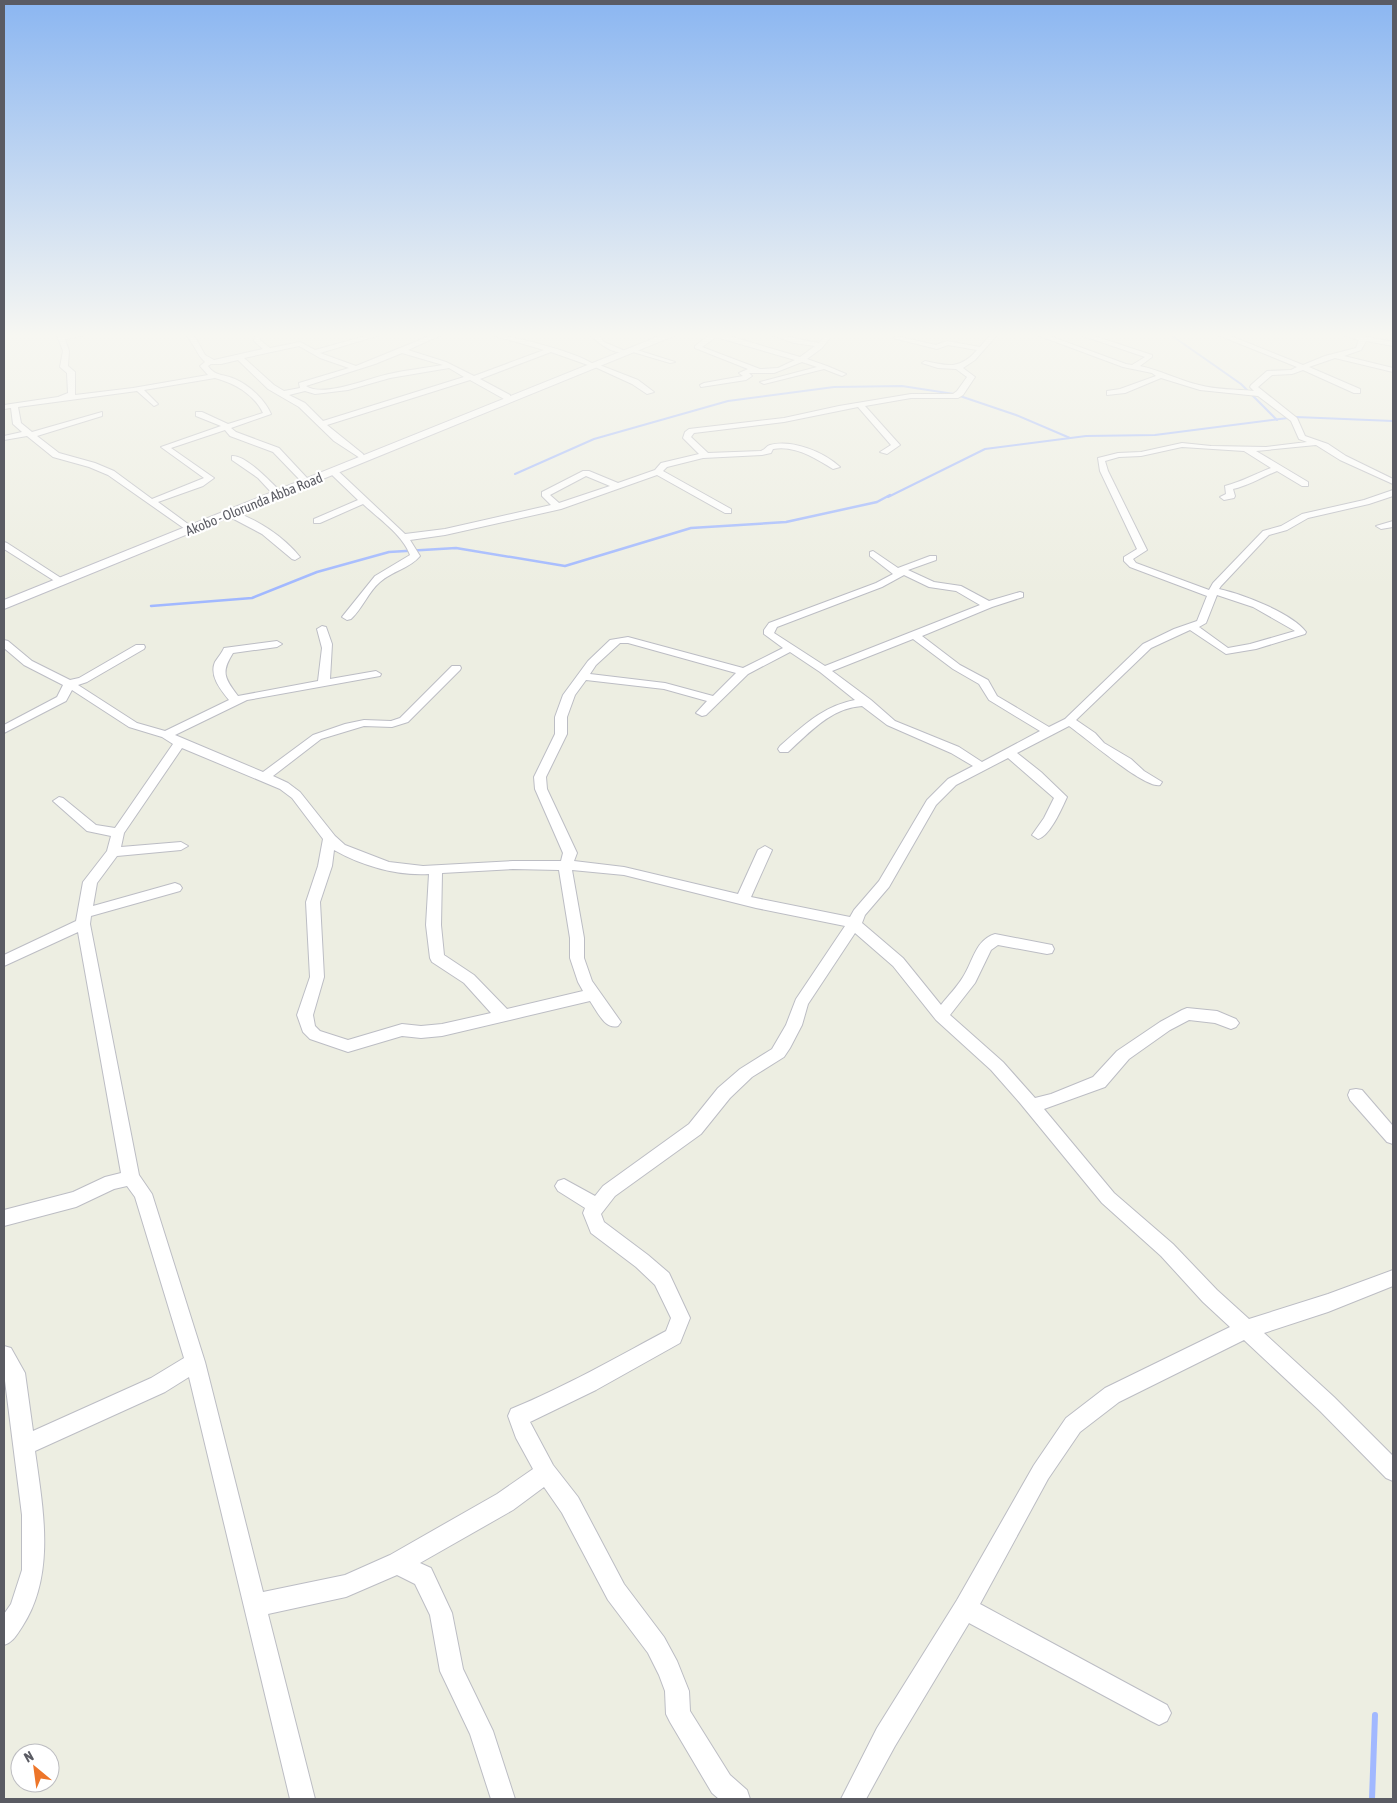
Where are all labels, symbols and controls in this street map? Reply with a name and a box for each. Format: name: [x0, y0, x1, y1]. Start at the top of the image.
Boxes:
street label: Akobo - Olorunda Abba Road: [183, 469, 325, 539]
north arrow: [10, 1743, 60, 1793]
text: N: [21, 1748, 36, 1766]

